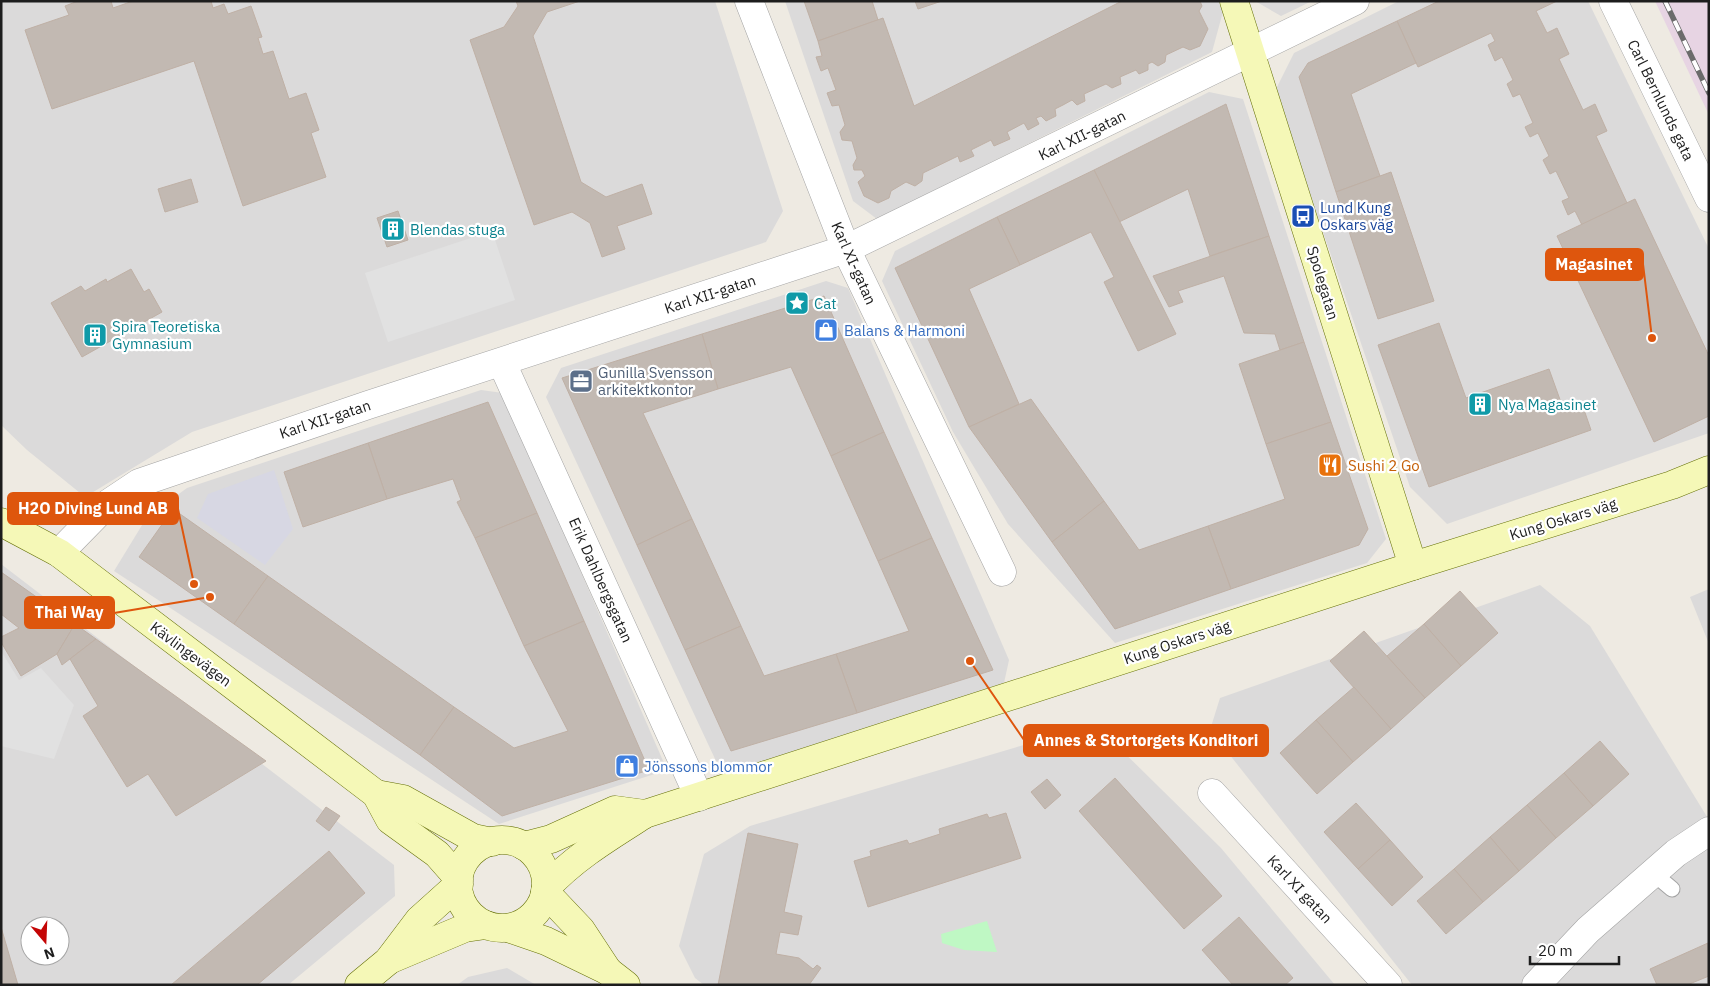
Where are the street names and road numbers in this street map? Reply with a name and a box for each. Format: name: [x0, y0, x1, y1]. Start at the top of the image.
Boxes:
street label: Carl Bernlunds gata: [1623, 36, 1699, 164]
street label: Karl XII-gatan: [1035, 106, 1129, 164]
street label: Karl XI-gatan: [827, 219, 881, 307]
street label: Spolegatan: [1303, 244, 1343, 322]
street label: Karl XII-gatan: [662, 270, 758, 318]
street label: Karl XII-gatan: [277, 395, 373, 443]
street label: Kung Oskars väg: [1507, 494, 1619, 544]
street label: Erik Dahlbergsgatan: [565, 514, 637, 646]
street label: Kung Oskars väg: [1121, 616, 1233, 668]
street label: Kävlingevägen: [147, 617, 235, 691]
street label: Karl XI gatan: [1263, 851, 1337, 927]

